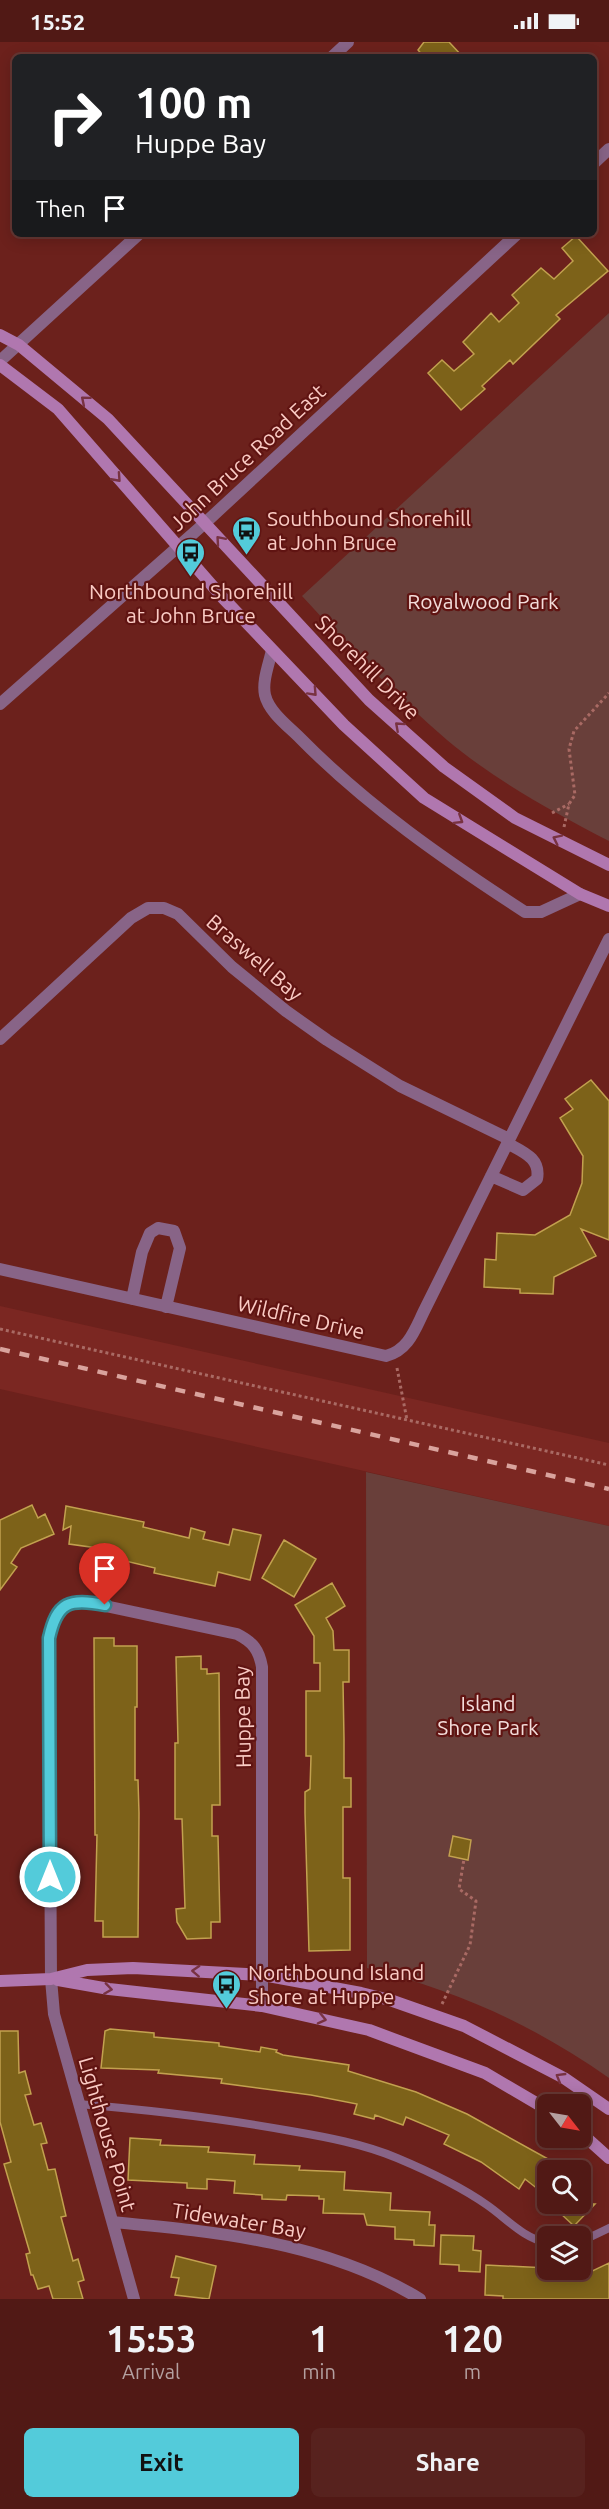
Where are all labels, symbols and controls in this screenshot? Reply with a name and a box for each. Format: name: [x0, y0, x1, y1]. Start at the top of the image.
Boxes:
text: 15:52: [30, 9, 85, 34]
icon: right: [36, 78, 114, 156]
text: 100 m: [135, 79, 252, 126]
text: Huppe Bay: [135, 128, 266, 158]
icon: arrive: [98, 192, 131, 225]
text: Then: [36, 196, 86, 221]
street label: John Bruce Road East: [164, 379, 330, 535]
one-way arrow: [81, 396, 92, 407]
one-way arrow: [110, 471, 121, 482]
place label: Southbound Shorehill at John Bruce: [267, 506, 471, 554]
bus stop icon: Southbound Shorehill at John Bruce: [230, 514, 262, 556]
bus stop icon: Northbound Shorehill at John Bruce: [175, 536, 207, 578]
one-way arrow: [216, 536, 227, 547]
place label: Northbound Shorehill at John Bruce: [89, 579, 293, 627]
park label: Royalwood Park: [407, 589, 559, 613]
street label: Shorehill Drive: [311, 610, 425, 724]
one-way arrow: [305, 685, 316, 696]
one-way arrow: [395, 722, 405, 733]
one-way arrow: [453, 812, 463, 824]
one-way arrow: [552, 835, 563, 846]
street label: Braswell Bay: [202, 909, 308, 1005]
street label: Wildfire Drive: [235, 1291, 367, 1343]
pin: [79, 1543, 130, 1605]
icon: arrive: [88, 1552, 121, 1585]
street label: Huppe Bay: [229, 1666, 255, 1768]
park label: Island Shore Park: [437, 1691, 539, 1739]
position arrow: [18, 1845, 82, 1909]
place label: Northbound Island Shore at Huppe: [248, 1960, 424, 2008]
one-way arrow: [191, 1965, 200, 1978]
bus stop icon: Northbound Island Shore at Huppe: [211, 1968, 243, 2010]
one-way arrow: [104, 1982, 113, 1994]
one-way arrow: [317, 2011, 327, 2024]
street label: Lighthouse Point: [74, 2054, 142, 2214]
one-way arrow: [556, 2072, 566, 2084]
north arrow: [537, 2094, 591, 2148]
map controls: [537, 2094, 591, 2280]
button: search: [537, 2160, 591, 2214]
street label: Tidewater Bay: [170, 2198, 308, 2242]
button: layers: [537, 2226, 591, 2280]
text: 15:53: [106, 2318, 196, 2359]
text: 1: [309, 2318, 329, 2359]
text: 120: [442, 2318, 503, 2359]
text: Arrival: [122, 2360, 180, 2383]
text: min: [302, 2360, 336, 2383]
text: m: [464, 2360, 481, 2383]
button: Exit: [24, 2428, 299, 2497]
button: Share: [311, 2428, 585, 2497]

